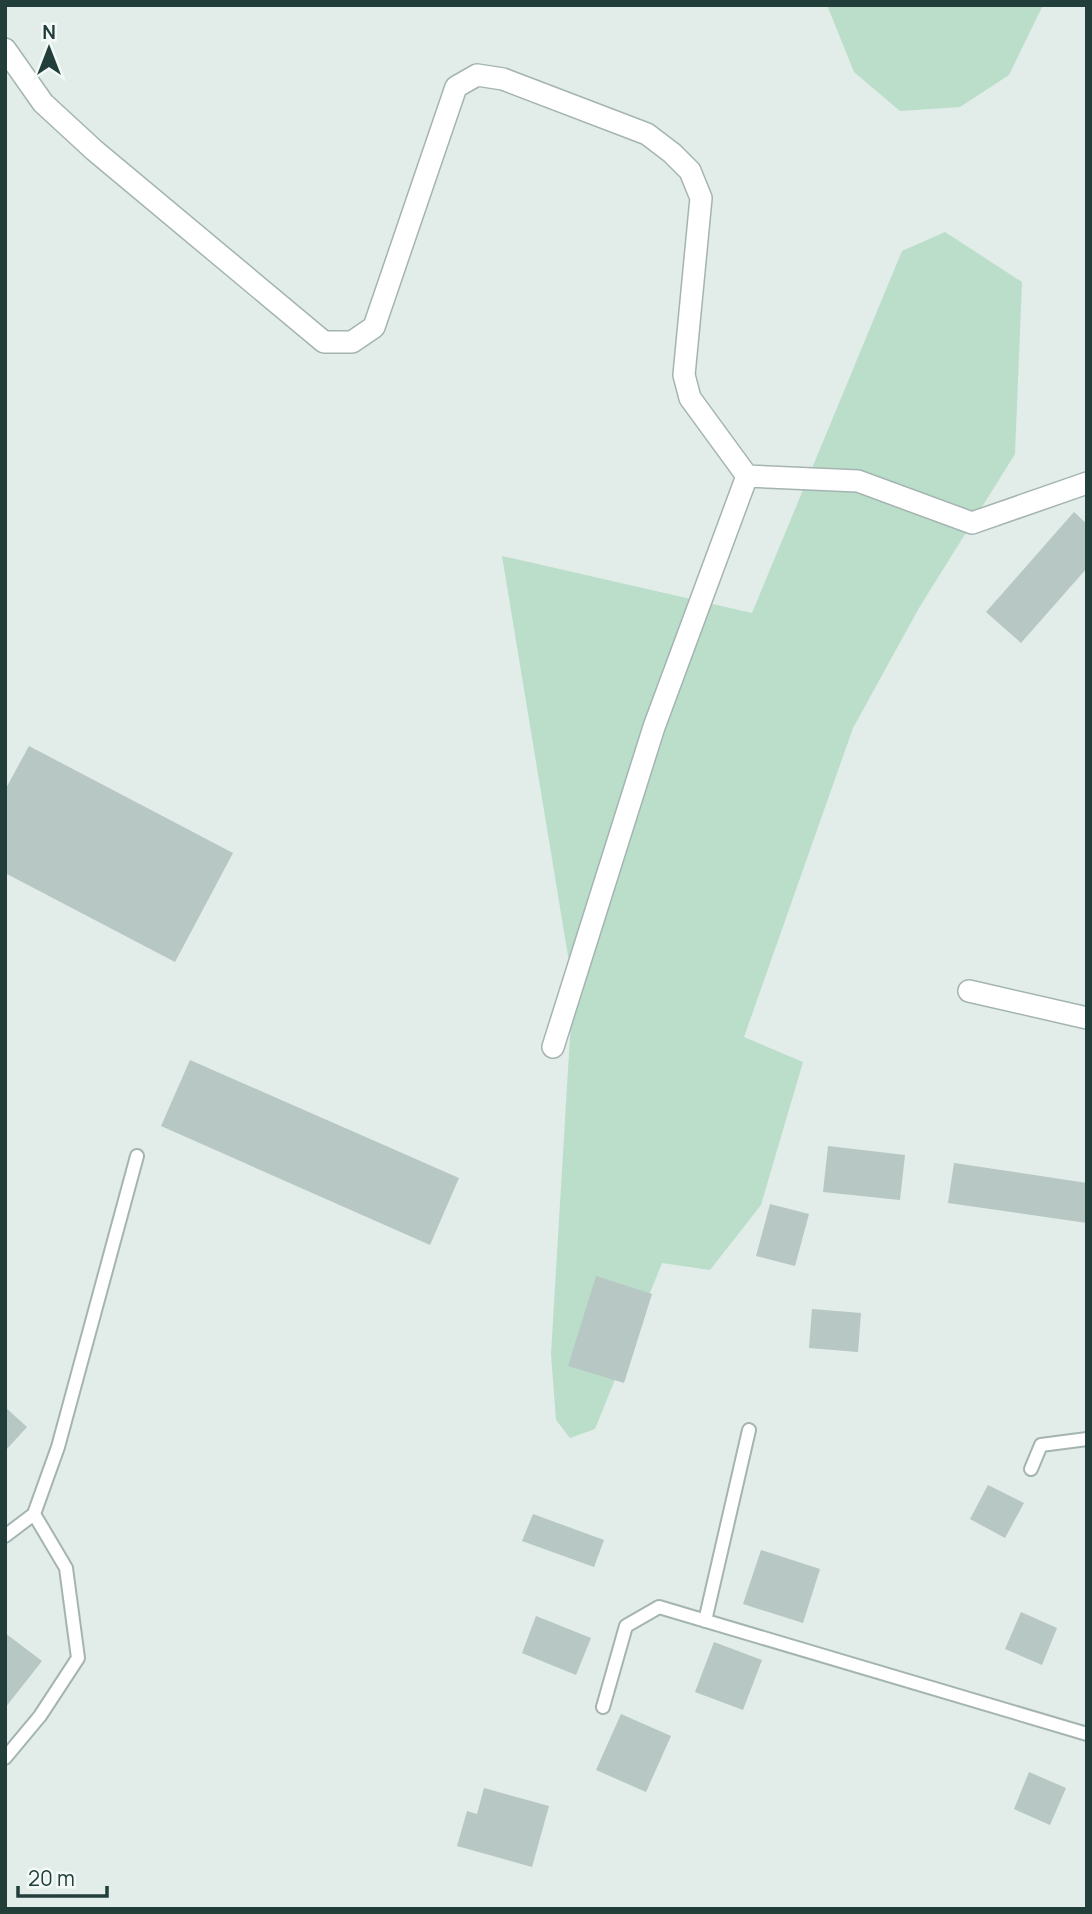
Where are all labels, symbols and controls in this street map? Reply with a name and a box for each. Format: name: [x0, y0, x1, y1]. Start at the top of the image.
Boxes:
north arrow: [14, 14, 84, 84]
text: N: [42, 19, 56, 45]
scale bar: [18, 1854, 107, 1898]
text: 20 m: [28, 1864, 75, 1892]

